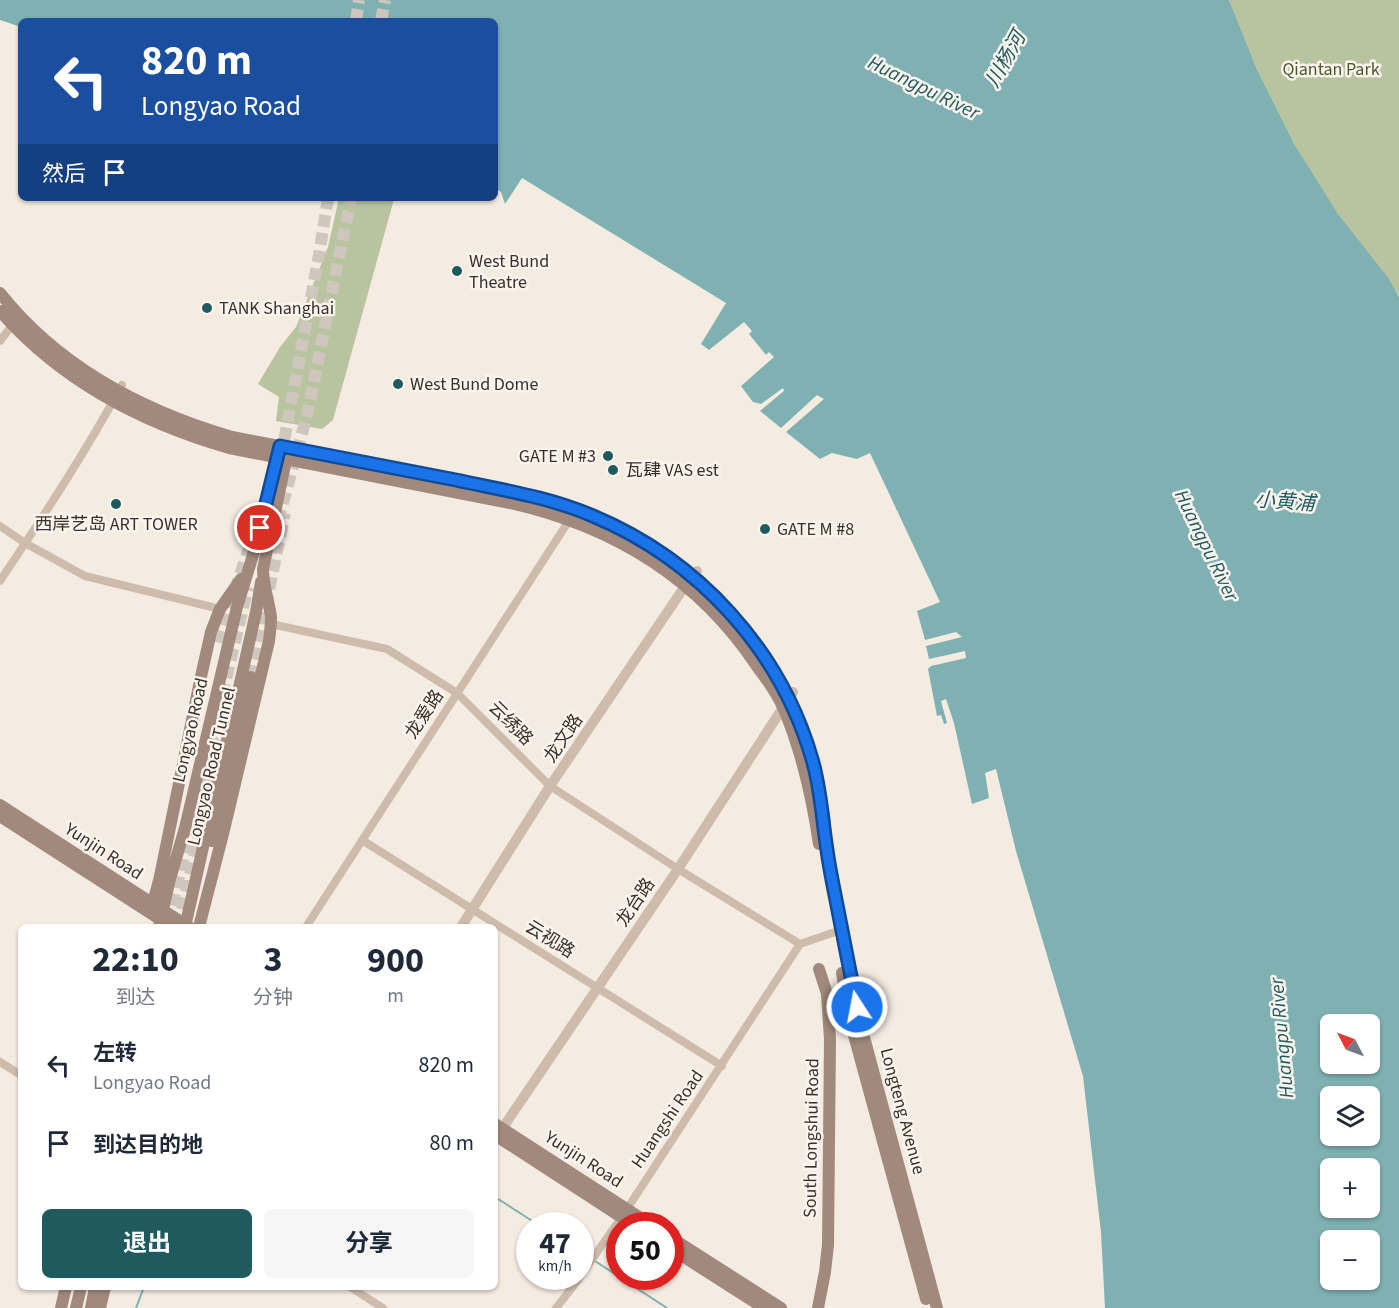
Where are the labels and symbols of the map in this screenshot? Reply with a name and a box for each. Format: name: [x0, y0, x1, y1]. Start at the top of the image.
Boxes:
water label: 川杨河: [979, 23, 1035, 93]
water label: Huangpu River: [863, 49, 985, 128]
park label: Qiantan Park: [1282, 57, 1380, 82]
place label: West Bund Theatre: [469, 249, 549, 295]
marker: West Bund Theatre: [450, 264, 464, 278]
place label: TANK Shanghai: [219, 296, 334, 321]
marker: TANK Shanghai: [200, 301, 214, 315]
place label: West Bund Dome: [410, 372, 539, 397]
marker: West Bund Dome: [391, 377, 405, 391]
place label: GATE M #3: [519, 444, 596, 469]
marker: GATE M #3: [601, 449, 615, 463]
place label: 瓦肆 VAS est: [625, 458, 719, 483]
marker: 瓦肆 VAS est: [606, 463, 620, 477]
water label: Huangpu River: [1167, 485, 1246, 607]
water label: 小黄浦: [1254, 486, 1319, 518]
marker: 西岸艺岛 ART TOWER: [109, 497, 123, 511]
pin: [234, 502, 285, 553]
place label: 西岸艺岛 ART TOWER: [34, 512, 198, 537]
place label: GATE M #8: [777, 517, 854, 542]
marker: GATE M #8: [758, 522, 772, 536]
street label: Longyao Road: [166, 675, 215, 785]
street label: Longyao Road Tunnel: [181, 684, 242, 848]
street label: 龙爱路: [399, 685, 450, 744]
street label: 云绣路: [483, 695, 539, 751]
street label: 龙文路: [538, 709, 589, 768]
street label: Yunjin Road: [59, 816, 148, 886]
street label: 龙台路: [610, 873, 661, 932]
street label: 云视路: [520, 915, 579, 964]
position arrow: [825, 975, 889, 1039]
water label: Huangpu River: [1263, 975, 1301, 1099]
north arrow: [1320, 1014, 1380, 1074]
street label: Longteng Avenue: [874, 1045, 931, 1177]
street label: South Longshui Road: [798, 1058, 825, 1218]
street label: Huangshi Road: [625, 1065, 710, 1173]
street label: Yunjin Road: [539, 1124, 628, 1194]
speed limit sign: 50: [606, 1212, 684, 1290]

